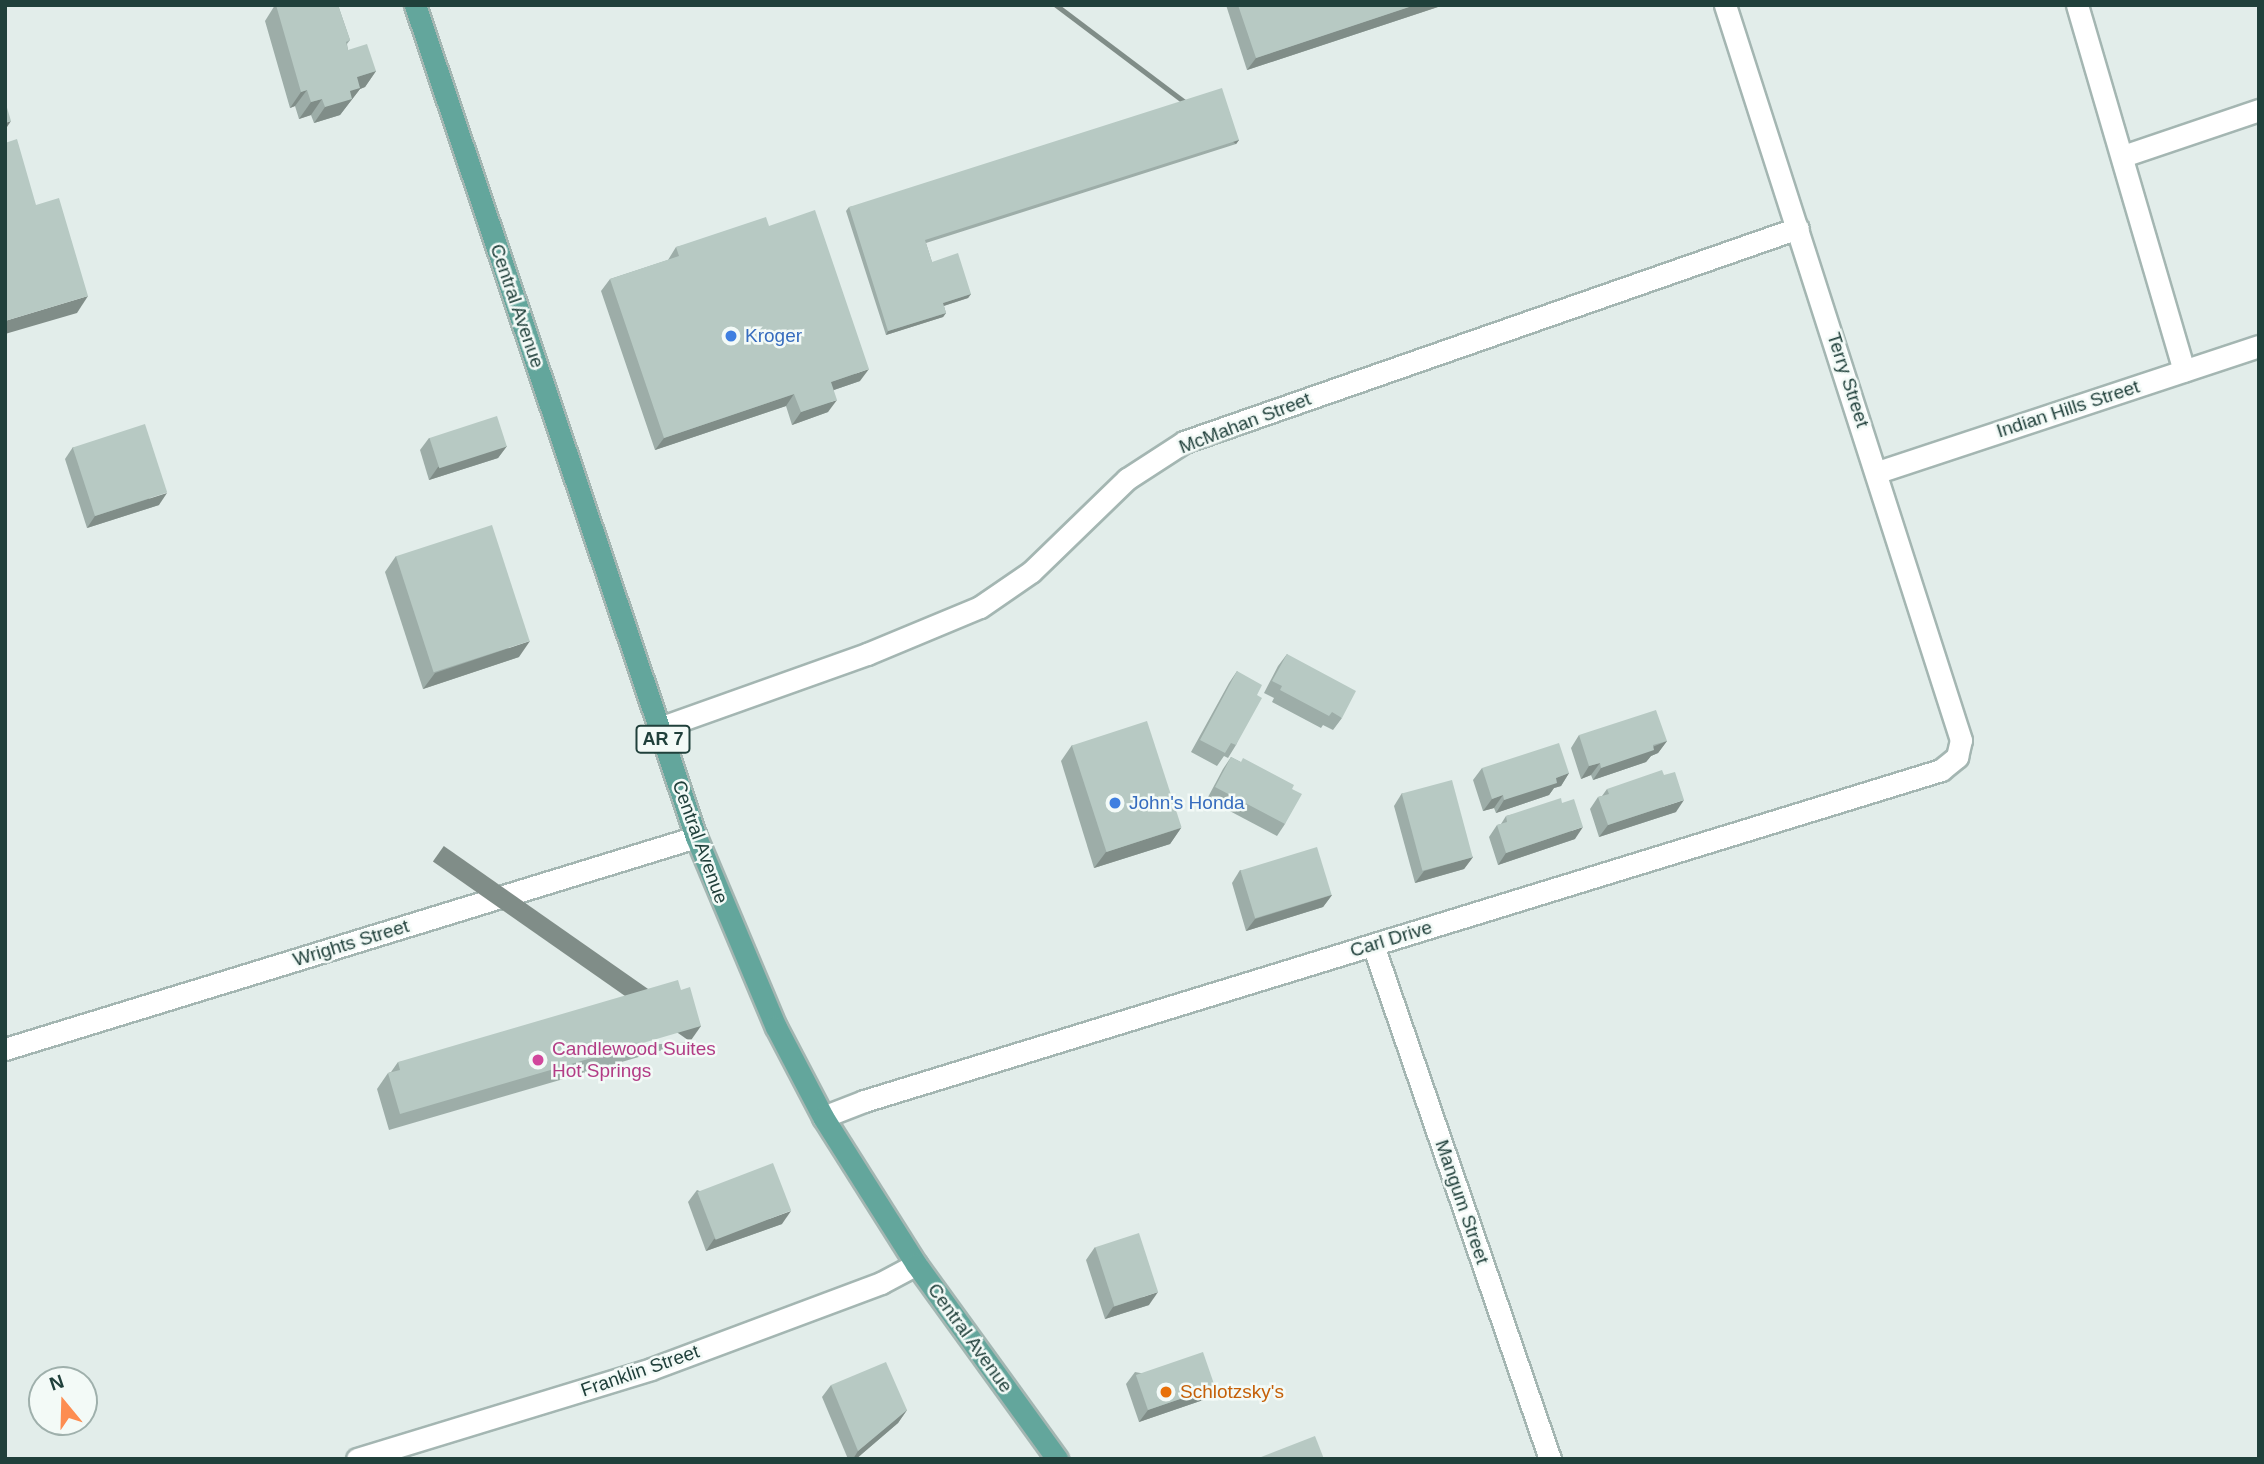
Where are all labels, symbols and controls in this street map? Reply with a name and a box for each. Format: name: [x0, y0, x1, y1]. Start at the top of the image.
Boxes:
street label: Central Avenue: [485, 241, 549, 371]
place label: Kroger: [745, 325, 802, 347]
marker: Kroger: [723, 328, 739, 344]
street label: Terry Street: [1822, 330, 1874, 430]
street label: Indian Hills Street: [1994, 375, 2142, 443]
street label: McMahan Street: [1176, 387, 1314, 459]
road number: AR 7: [635, 724, 691, 754]
street label: Central Avenue: [667, 777, 733, 907]
place label: John's Honda: [1129, 792, 1245, 814]
marker: John's Honda: [1107, 795, 1123, 811]
street label: Wrights Street: [290, 915, 412, 971]
street label: Carl Drive: [1347, 916, 1435, 962]
place label: Candlewood Suites Hot Springs: [552, 1038, 716, 1082]
marker: Candlewood Suites Hot Springs: [530, 1052, 546, 1068]
street label: Mangum Street: [1430, 1137, 1494, 1267]
street label: Central Avenue: [922, 1278, 1018, 1398]
street label: Franklin Street: [578, 1340, 702, 1402]
north arrow: [28, 1366, 98, 1436]
text: N: [47, 1370, 67, 1395]
place label: Schlotzsky's: [1180, 1381, 1284, 1403]
marker: Schlotzsky's: [1158, 1384, 1174, 1400]

